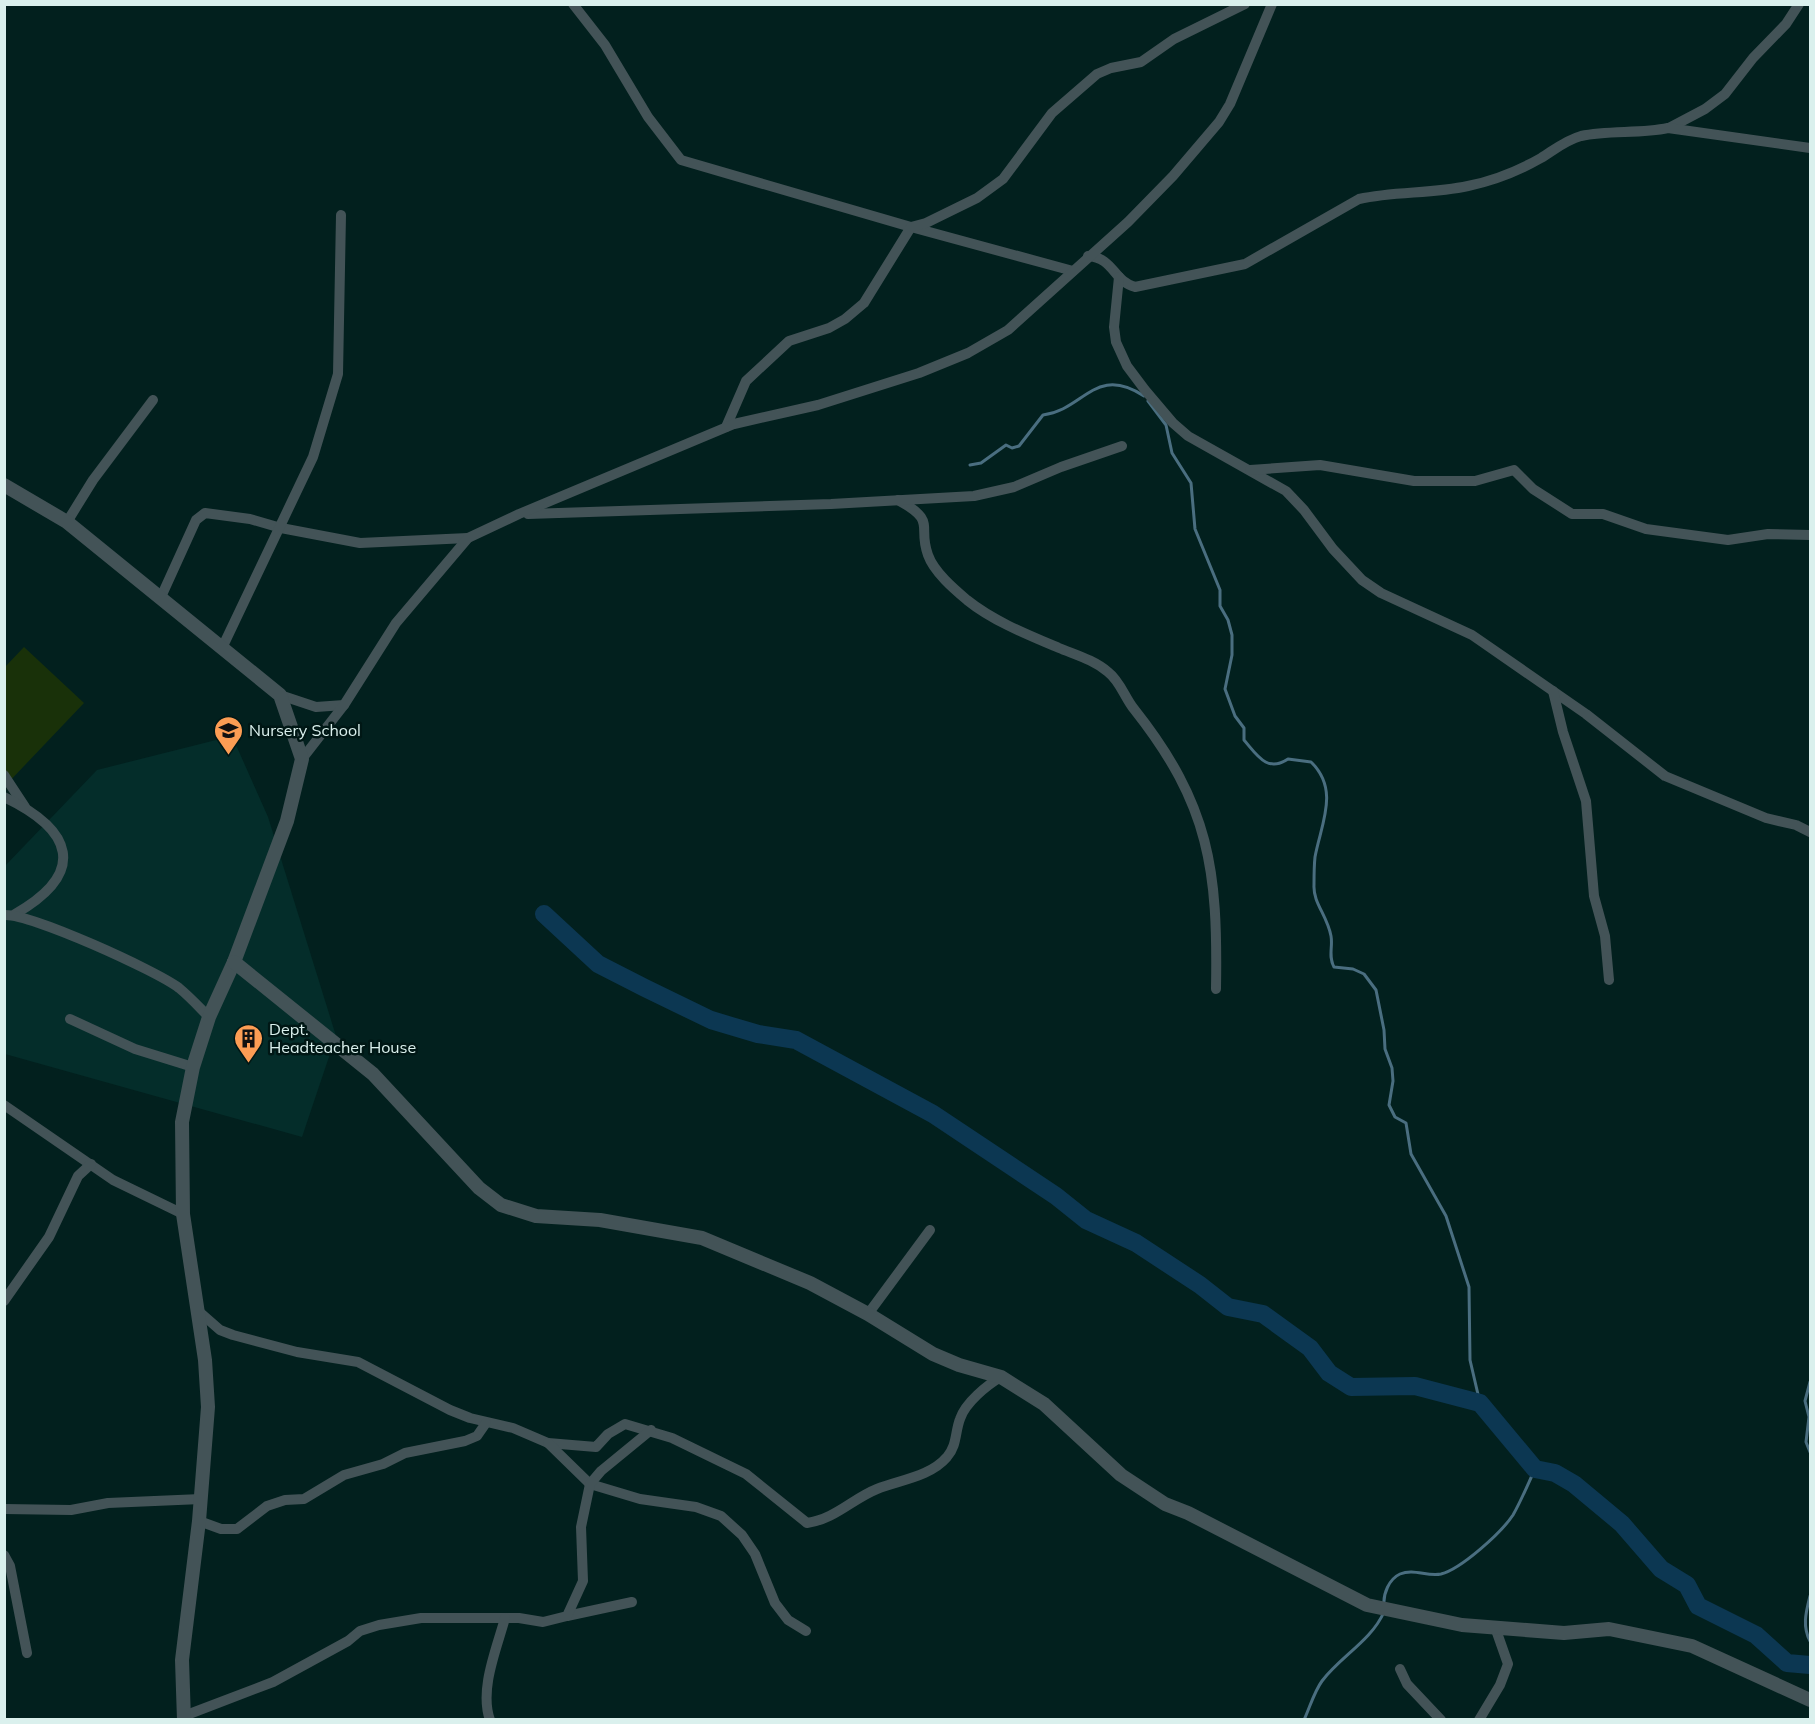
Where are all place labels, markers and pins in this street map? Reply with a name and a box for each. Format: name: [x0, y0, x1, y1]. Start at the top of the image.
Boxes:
school or university icon: Nursery School: [212, 714, 244, 756]
place label: Nursery School: [249, 720, 361, 740]
place label: Dept. Headteacher House: [269, 1019, 416, 1057]
building icon: Dept. Headteacher House: [232, 1022, 264, 1064]

